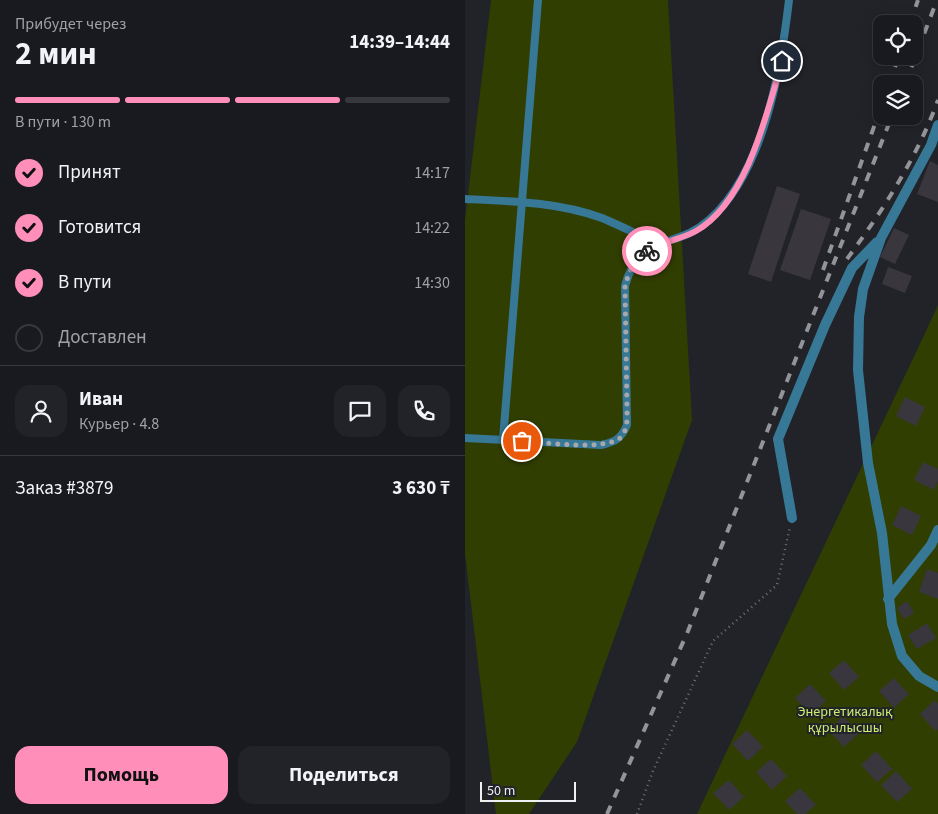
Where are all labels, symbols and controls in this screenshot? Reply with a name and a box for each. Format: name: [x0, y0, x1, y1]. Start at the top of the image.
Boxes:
text: Прибудет через: [15, 13, 126, 35]
map controls: [873, 15, 923, 125]
button: locate: [873, 15, 923, 65]
text: 14:39–14:44: [349, 29, 450, 56]
text: 2 мин: [15, 31, 97, 77]
pin: [761, 40, 803, 82]
icon: home: [768, 47, 796, 75]
button: layers: [873, 75, 923, 125]
text: В пути · 130 m: [15, 111, 111, 133]
icon: check: [15, 159, 43, 187]
text: Принят: [58, 159, 121, 186]
text: 14:17: [414, 162, 450, 184]
icon: check: [15, 214, 43, 242]
text: Готовится: [58, 214, 141, 241]
text: 14:22: [414, 217, 450, 239]
courier: [622, 226, 672, 276]
icon: bike: [633, 237, 661, 265]
icon: check: [15, 269, 43, 297]
text: В пути: [58, 269, 112, 296]
text: 14:30: [414, 272, 450, 294]
text: Доставлен: [58, 324, 147, 351]
button: person: [15, 385, 67, 437]
button: chat: [334, 385, 386, 437]
button: phone: [398, 385, 450, 437]
text: Иван: [79, 386, 123, 413]
text: Курьер · 4.8: [79, 413, 159, 435]
pin: [501, 420, 543, 462]
icon: bag: [508, 427, 536, 455]
text: Заказ #3879: [15, 475, 114, 502]
text: 3 630 ₸: [392, 475, 450, 502]
park label: Энергетикалық құрылысшы: [797, 702, 893, 738]
button: Помощь: [15, 746, 228, 804]
button: Поделиться: [238, 746, 450, 804]
scale bar: [480, 779, 576, 802]
text: 50 m: [487, 781, 515, 801]

